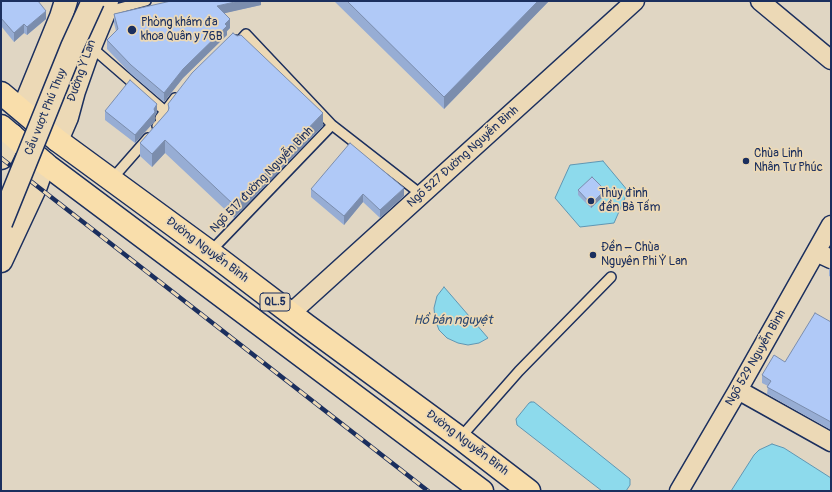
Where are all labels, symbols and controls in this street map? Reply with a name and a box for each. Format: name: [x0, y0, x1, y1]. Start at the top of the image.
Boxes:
place label: Phòng khám đa khoa Quân y 76B: [141, 16, 222, 44]
marker: Phòng khám đa khoa Quân y 76B: [126, 24, 138, 36]
street label: Đường Ỷ Lan: [65, 38, 99, 104]
street label: Cầu vượt Phú Thụy: [22, 66, 70, 158]
street label: Ngõ 527 Đường Nguyễn Bình: [404, 103, 522, 211]
street label: Ngõ 517 đường Nguyễn Bình: [207, 124, 317, 236]
place label: Chùa Linh Nhân Tư Phúc: [754, 147, 823, 175]
marker: Chùa Linh Nhân Tư Phúc: [741, 156, 751, 166]
place label: Thủy đình đền Bà Tấm: [599, 187, 660, 215]
marker: Thủy đình đền Bà Tấm: [586, 196, 596, 206]
street label: Đường Nguyễn Bình: [163, 214, 251, 286]
place label: Đền – Chùa Nguyên Phi Ỷ Lan: [601, 241, 687, 269]
marker: Đền – Chùa Nguyên Phi Ỷ Lan: [588, 250, 598, 260]
road number: QL.5: [260, 293, 290, 311]
street label: Ngõ 529 Nguyễn Bình: [723, 307, 789, 409]
water label: Hồ bán nguyệt: [414, 313, 492, 329]
street label: Đường Nguyễn Bình: [423, 407, 511, 479]

